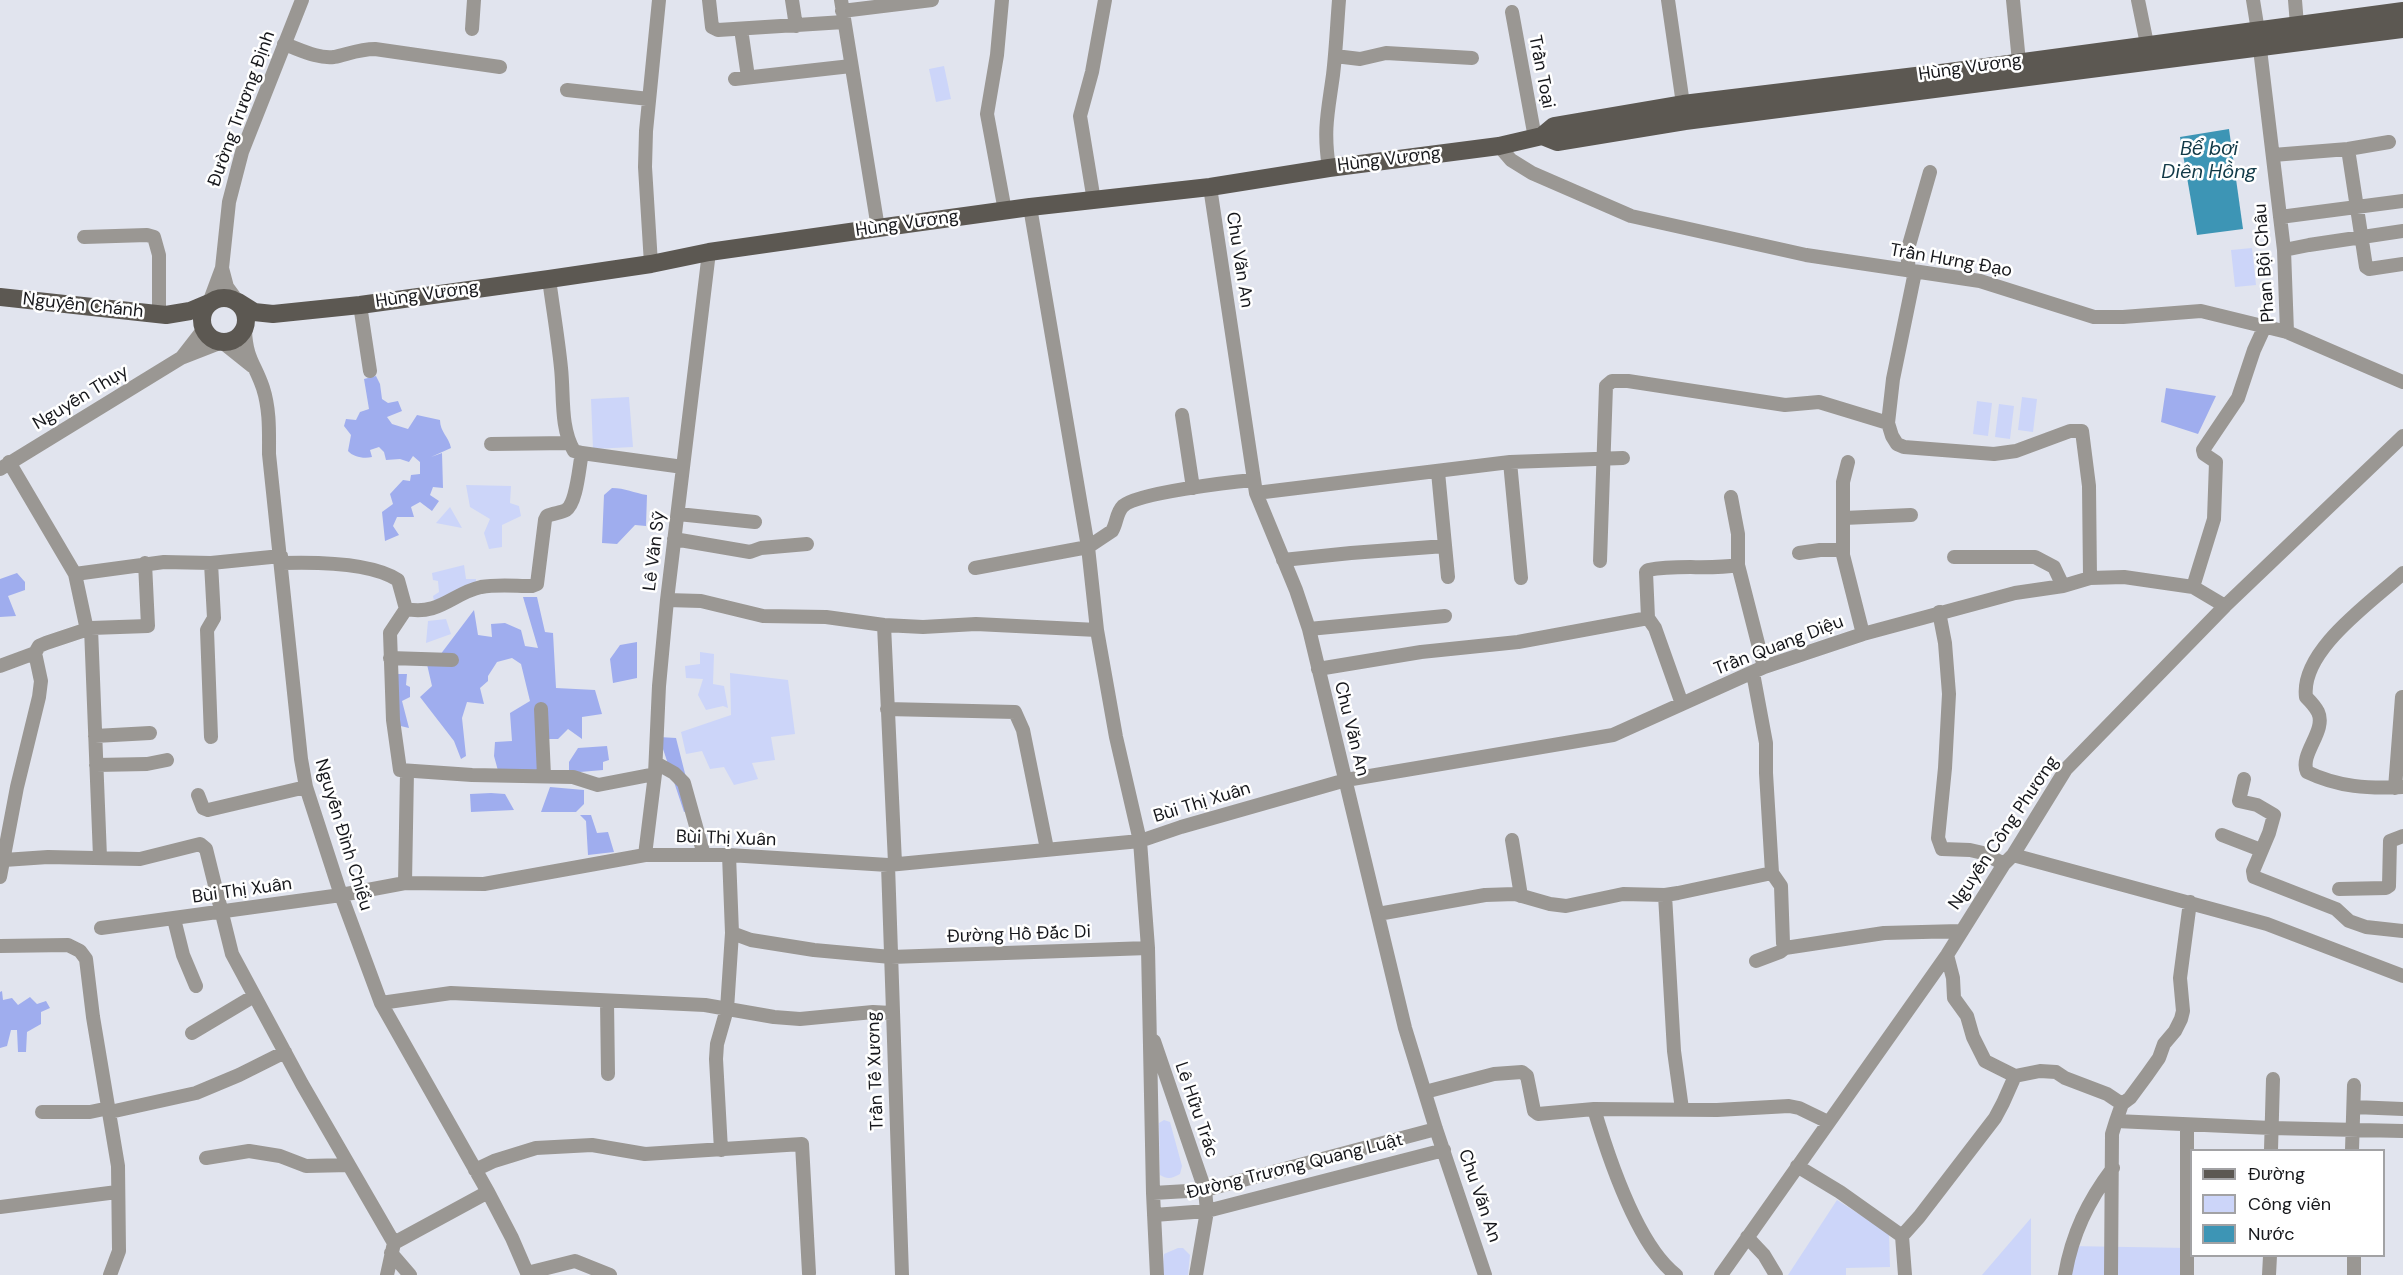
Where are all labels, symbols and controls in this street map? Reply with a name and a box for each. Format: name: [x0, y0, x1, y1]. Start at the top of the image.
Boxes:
street label: Đường Trương Định: [204, 28, 280, 190]
street label: Trần Toại: [1523, 34, 1559, 110]
street label: Hùng Vương: [1917, 50, 2023, 86]
water label: Bể bơi Diên Hồng: [2161, 138, 2257, 185]
street label: Hùng Vương: [1336, 143, 1442, 177]
street label: Phan Bội Châu: [2250, 203, 2280, 323]
street label: Hùng Vương: [854, 206, 960, 242]
street label: Chu Văn An: [1221, 211, 1257, 309]
street label: Trần Hưng Đạo: [1888, 240, 2014, 282]
street label: Hùng Vương: [374, 277, 480, 313]
street label: Nguyễn Chánh: [22, 289, 144, 323]
street label: Nguyễn Thụy: [29, 361, 133, 435]
street label: Lê Văn Sỹ: [639, 510, 671, 592]
street label: Trần Quang Diệu: [1711, 611, 1847, 681]
street label: Chu Văn An: [1329, 680, 1373, 778]
street label: Nguyễn Công Phương: [1944, 752, 2064, 914]
street label: Nguyễn Đình Chiểu: [310, 757, 376, 913]
street label: Bùi Thị Xuân: [1151, 778, 1253, 828]
street label: Bùi Thị Xuân: [675, 826, 777, 852]
street label: Bùi Thị Xuân: [191, 873, 293, 909]
street label: Đường Hồ Đắc Di: [947, 922, 1091, 948]
street label: Trần Tế Xương: [863, 1011, 889, 1131]
street label: Lê Hữu Trác: [1170, 1060, 1222, 1160]
street label: Đường Trương Quang Luật: [1184, 1130, 1406, 1204]
street label: Chu Văn An: [1453, 1147, 1505, 1245]
legend: [2190, 1149, 2385, 1257]
text: Đường: [2248, 1162, 2305, 1186]
text: Công viên: [2248, 1192, 2331, 1216]
text: Nước: [2248, 1222, 2295, 1246]

